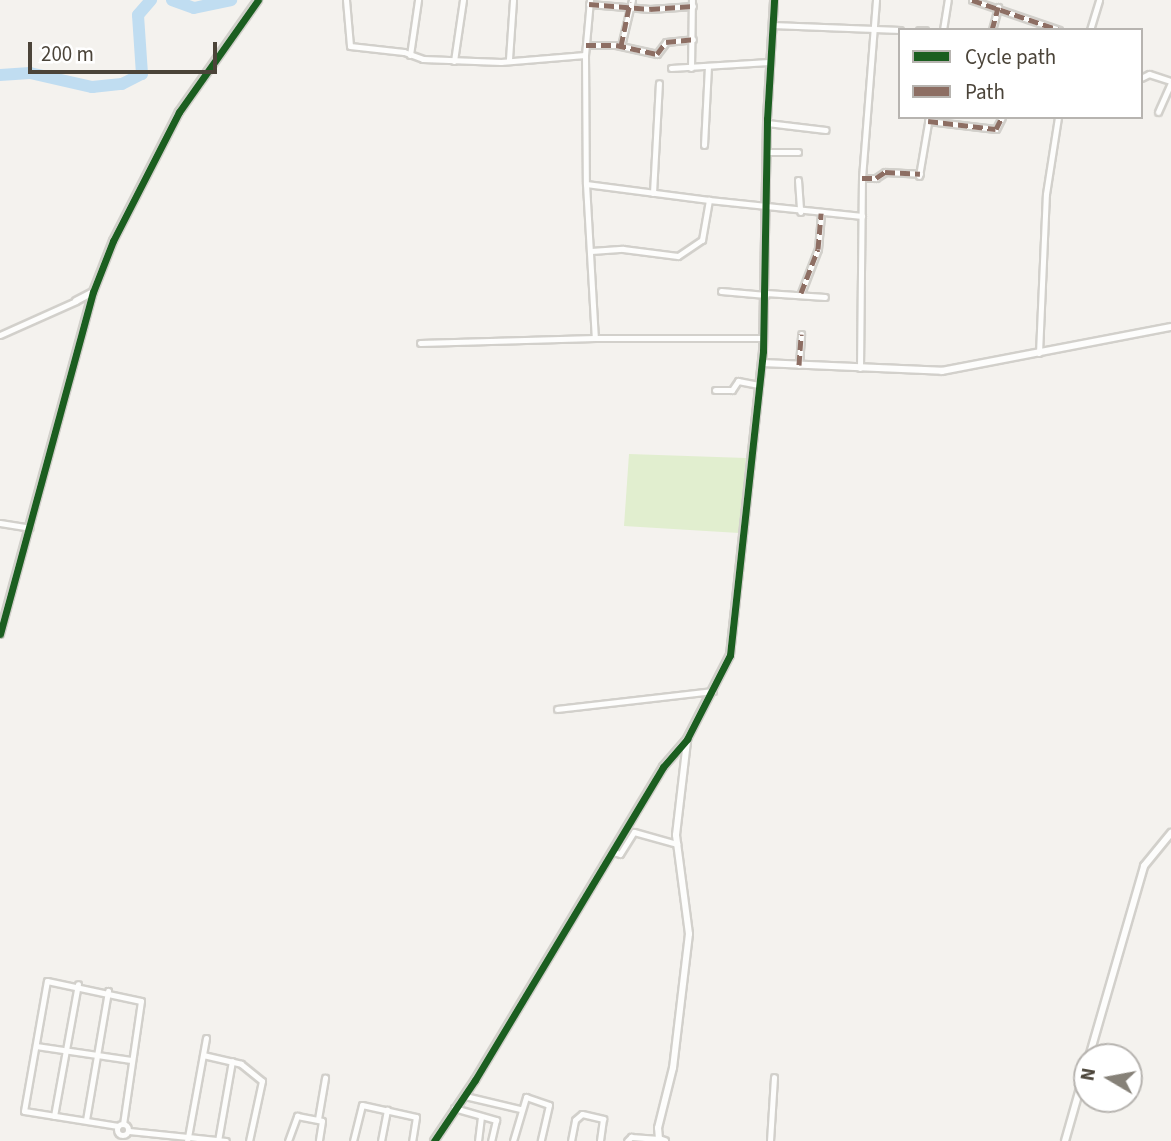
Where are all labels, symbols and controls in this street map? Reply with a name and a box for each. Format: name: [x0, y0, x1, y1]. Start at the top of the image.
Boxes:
scale bar: [32, 28, 220, 72]
legend: [898, 28, 1143, 119]
text: 200 m: [41, 39, 94, 69]
text: Cycle path: [965, 42, 1056, 72]
text: Path: [965, 77, 1005, 107]
north arrow: [1073, 1043, 1143, 1113]
text: N: [1074, 1066, 1103, 1083]

